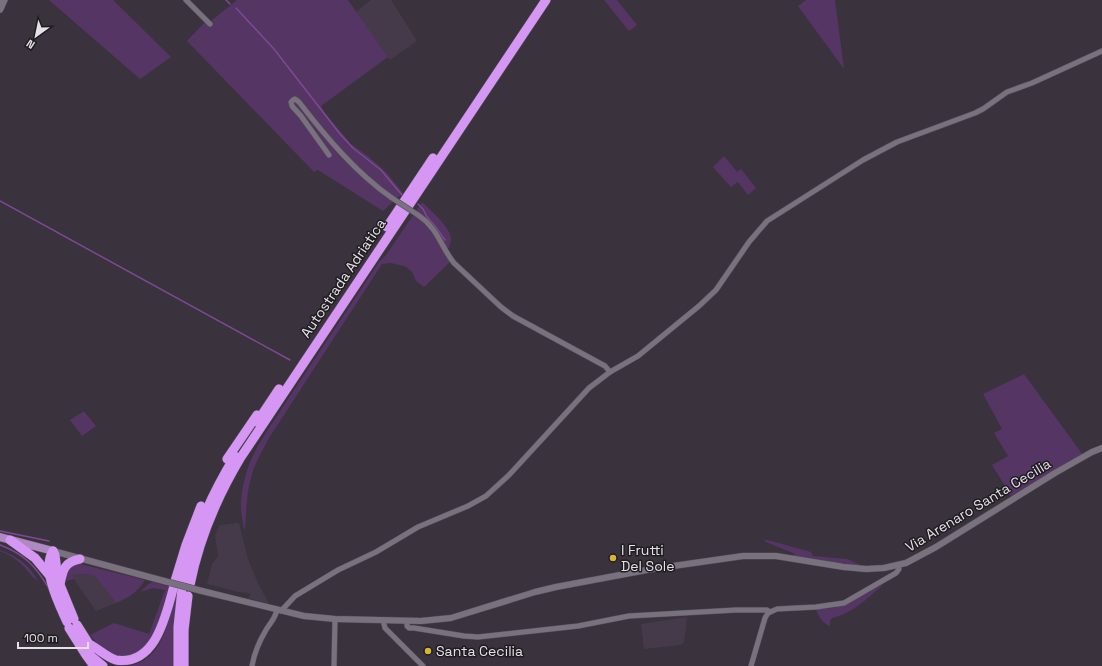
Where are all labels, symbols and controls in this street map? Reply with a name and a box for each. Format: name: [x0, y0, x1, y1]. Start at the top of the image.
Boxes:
north arrow: [16, 16, 56, 56]
text: N: [24, 37, 37, 52]
street label: Autostrada Adriatica: [296, 215, 390, 341]
street label: Via Arenaro Santa Cecilia: [902, 454, 1054, 556]
place label: I Frutti Del Sole: [621, 541, 675, 575]
marker: I Frutti Del Sole: [608, 553, 618, 563]
scale bar: [18, 624, 88, 650]
text: 100 m: [24, 630, 58, 646]
place label: Santa Cecilia: [436, 642, 523, 660]
marker: Santa Cecilia: [423, 646, 433, 656]

